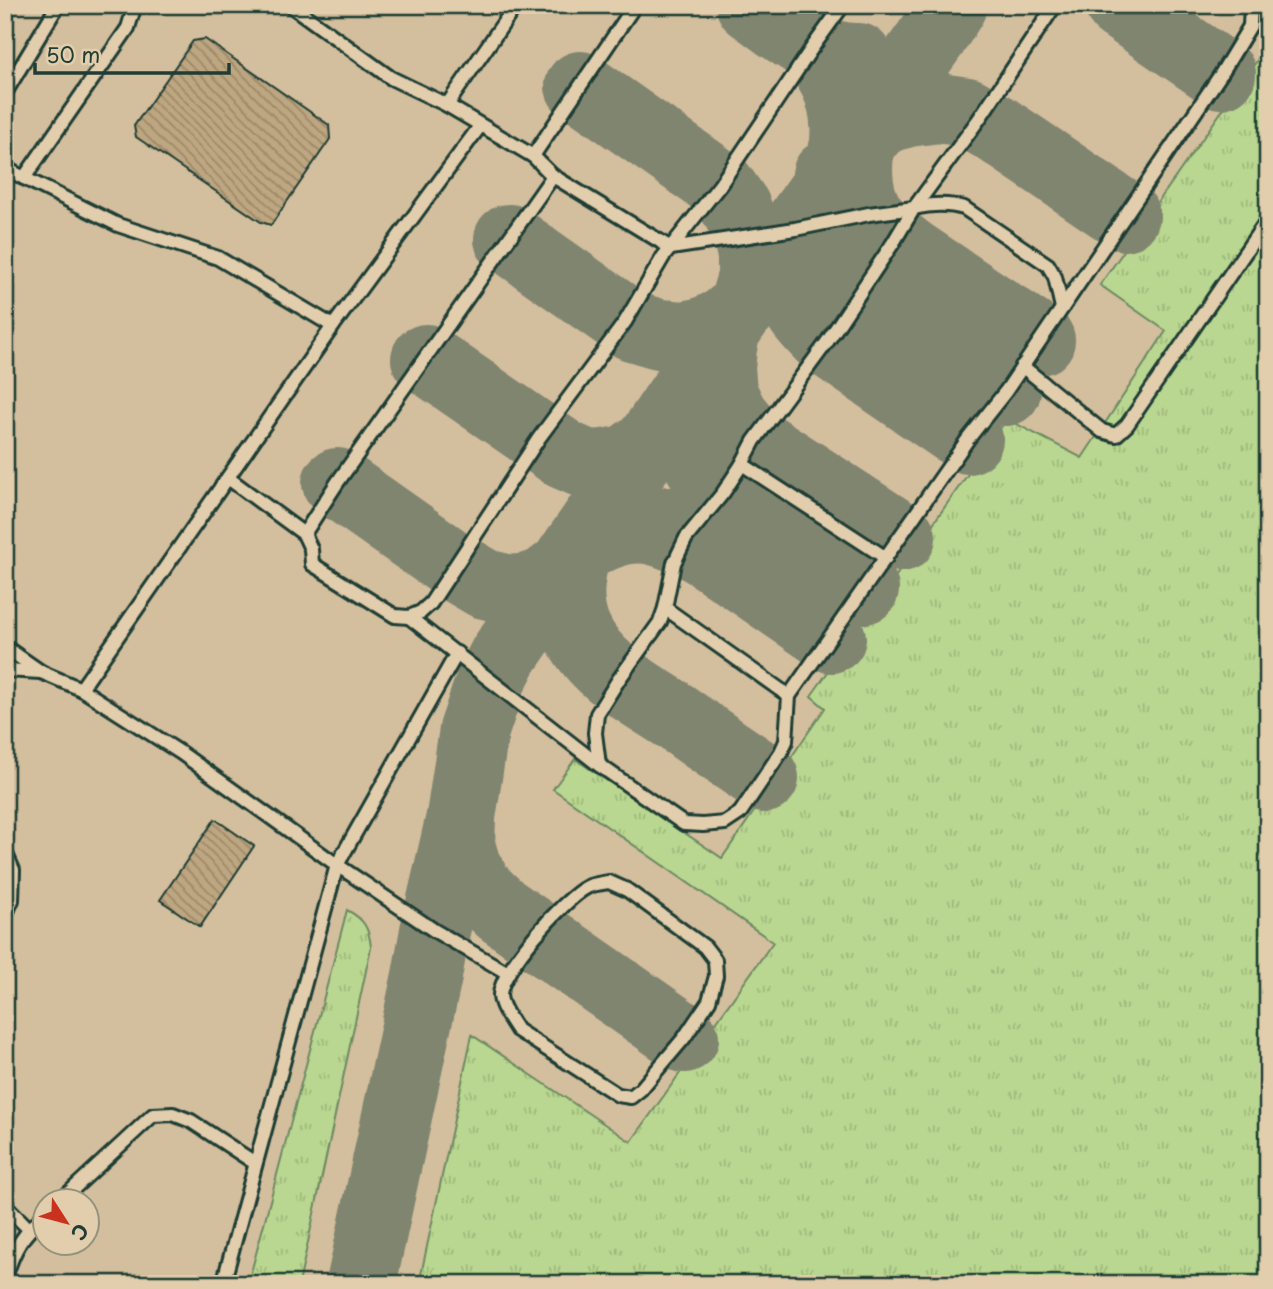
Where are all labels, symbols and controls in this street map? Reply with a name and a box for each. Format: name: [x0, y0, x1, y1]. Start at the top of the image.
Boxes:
scale bar: [35, 32, 229, 76]
text: 50 m: [46, 38, 100, 70]
north arrow: [32, 1188, 102, 1258]
text: С: [65, 1219, 96, 1247]

